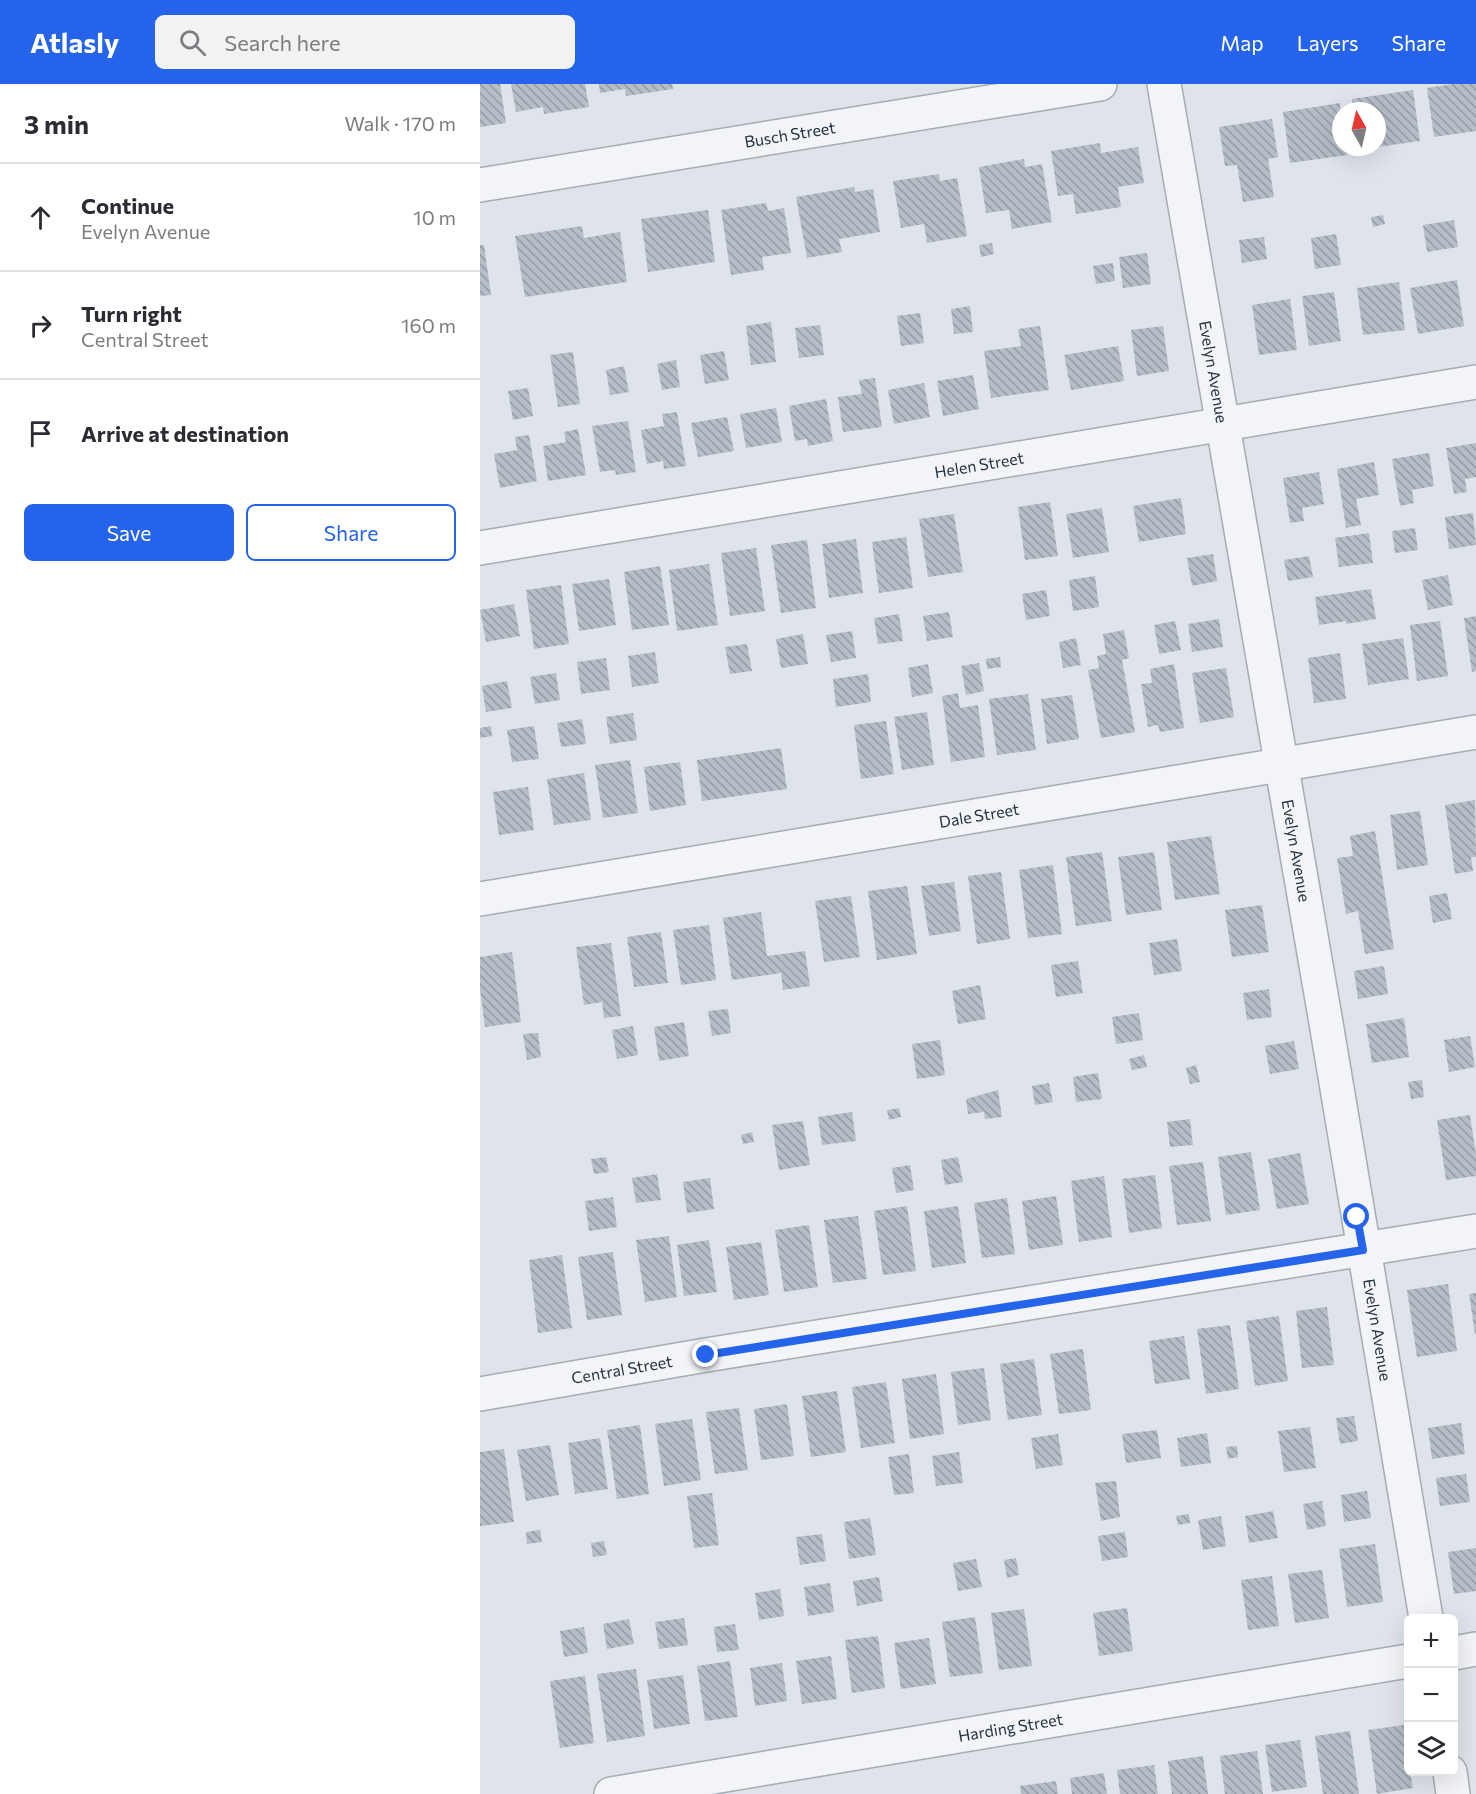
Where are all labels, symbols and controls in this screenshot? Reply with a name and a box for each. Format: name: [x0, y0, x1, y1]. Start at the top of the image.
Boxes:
search box: [155, 15, 575, 69]
text: Atlasly: [30, 25, 119, 59]
icon: search: [176, 26, 209, 59]
text: Search here: [224, 29, 341, 56]
text: Map: [1220, 30, 1264, 55]
text: Layers: [1297, 30, 1359, 55]
text: Share: [1392, 30, 1446, 55]
north arrow: [1332, 102, 1386, 156]
text: 3 min: [24, 108, 89, 139]
text: Walk · 170 m: [345, 111, 456, 135]
street label: Busch Street: [743, 117, 837, 151]
text: Continue: [81, 192, 174, 219]
icon: ahead: [24, 201, 57, 234]
text: 10 m: [413, 205, 456, 229]
text: Evelyn Avenue: [81, 219, 210, 243]
text: Turn right: [81, 300, 182, 327]
icon: right: [24, 309, 57, 342]
text: 160 m: [401, 313, 456, 337]
street label: Evelyn Avenue: [1196, 319, 1232, 424]
text: Central Street: [81, 327, 209, 351]
icon: arrive: [24, 417, 57, 450]
text: Arrive at destination: [81, 420, 289, 447]
street label: Helen Street: [933, 447, 1026, 481]
button: Save: [24, 504, 234, 561]
button: Share: [246, 504, 456, 561]
street label: Evelyn Avenue: [1279, 798, 1315, 903]
street label: Dale Street: [937, 799, 1021, 831]
route start: [1343, 1203, 1369, 1229]
street label: Evelyn Avenue: [1360, 1277, 1396, 1382]
route end: [692, 1341, 718, 1367]
street label: Central Street: [570, 1351, 674, 1387]
map controls: [1404, 1614, 1458, 1776]
button: +: [1404, 1614, 1458, 1668]
button: −: [1404, 1668, 1458, 1722]
street label: Harding Street: [957, 1709, 1065, 1745]
button: layers: [1404, 1722, 1458, 1776]

